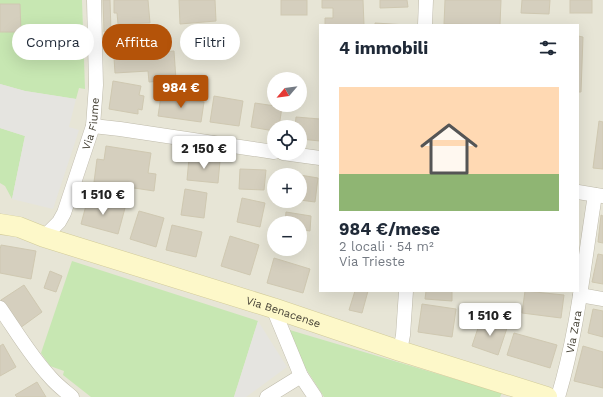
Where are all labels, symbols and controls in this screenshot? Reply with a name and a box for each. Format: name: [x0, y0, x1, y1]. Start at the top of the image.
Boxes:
chip: Compra: [12, 24, 94, 60]
chip: Affitta: [102, 24, 172, 60]
chip: Filtri: [180, 24, 240, 60]
icon: filters: [537, 37, 559, 59]
text: 4 immobili: [339, 38, 428, 58]
north arrow: [267, 72, 307, 112]
map controls: [267, 72, 307, 256]
pin: 984 €: [153, 75, 209, 109]
text: 984 €: [162, 80, 200, 95]
street label: Via Fiume: [79, 97, 102, 152]
icon: home: [413, 113, 485, 185]
button: locate: [267, 120, 307, 160]
pin: 2 150 €: [167, 136, 241, 170]
text: 2 150 €: [181, 141, 227, 156]
button: +: [267, 168, 307, 208]
pin: 1 510 €: [66, 182, 140, 216]
text: 1 510 €: [81, 187, 125, 202]
button: −: [267, 216, 307, 256]
text: 984 €/mese: [339, 219, 440, 239]
text: 2 locali · 54 m²: [339, 239, 434, 254]
text: Via Trieste: [339, 254, 405, 269]
street label: Via Benacense: [244, 294, 322, 330]
pin: 1 510 €: [453, 303, 527, 337]
text: 1 510 €: [468, 308, 512, 323]
street label: Via Zara: [563, 309, 584, 355]

